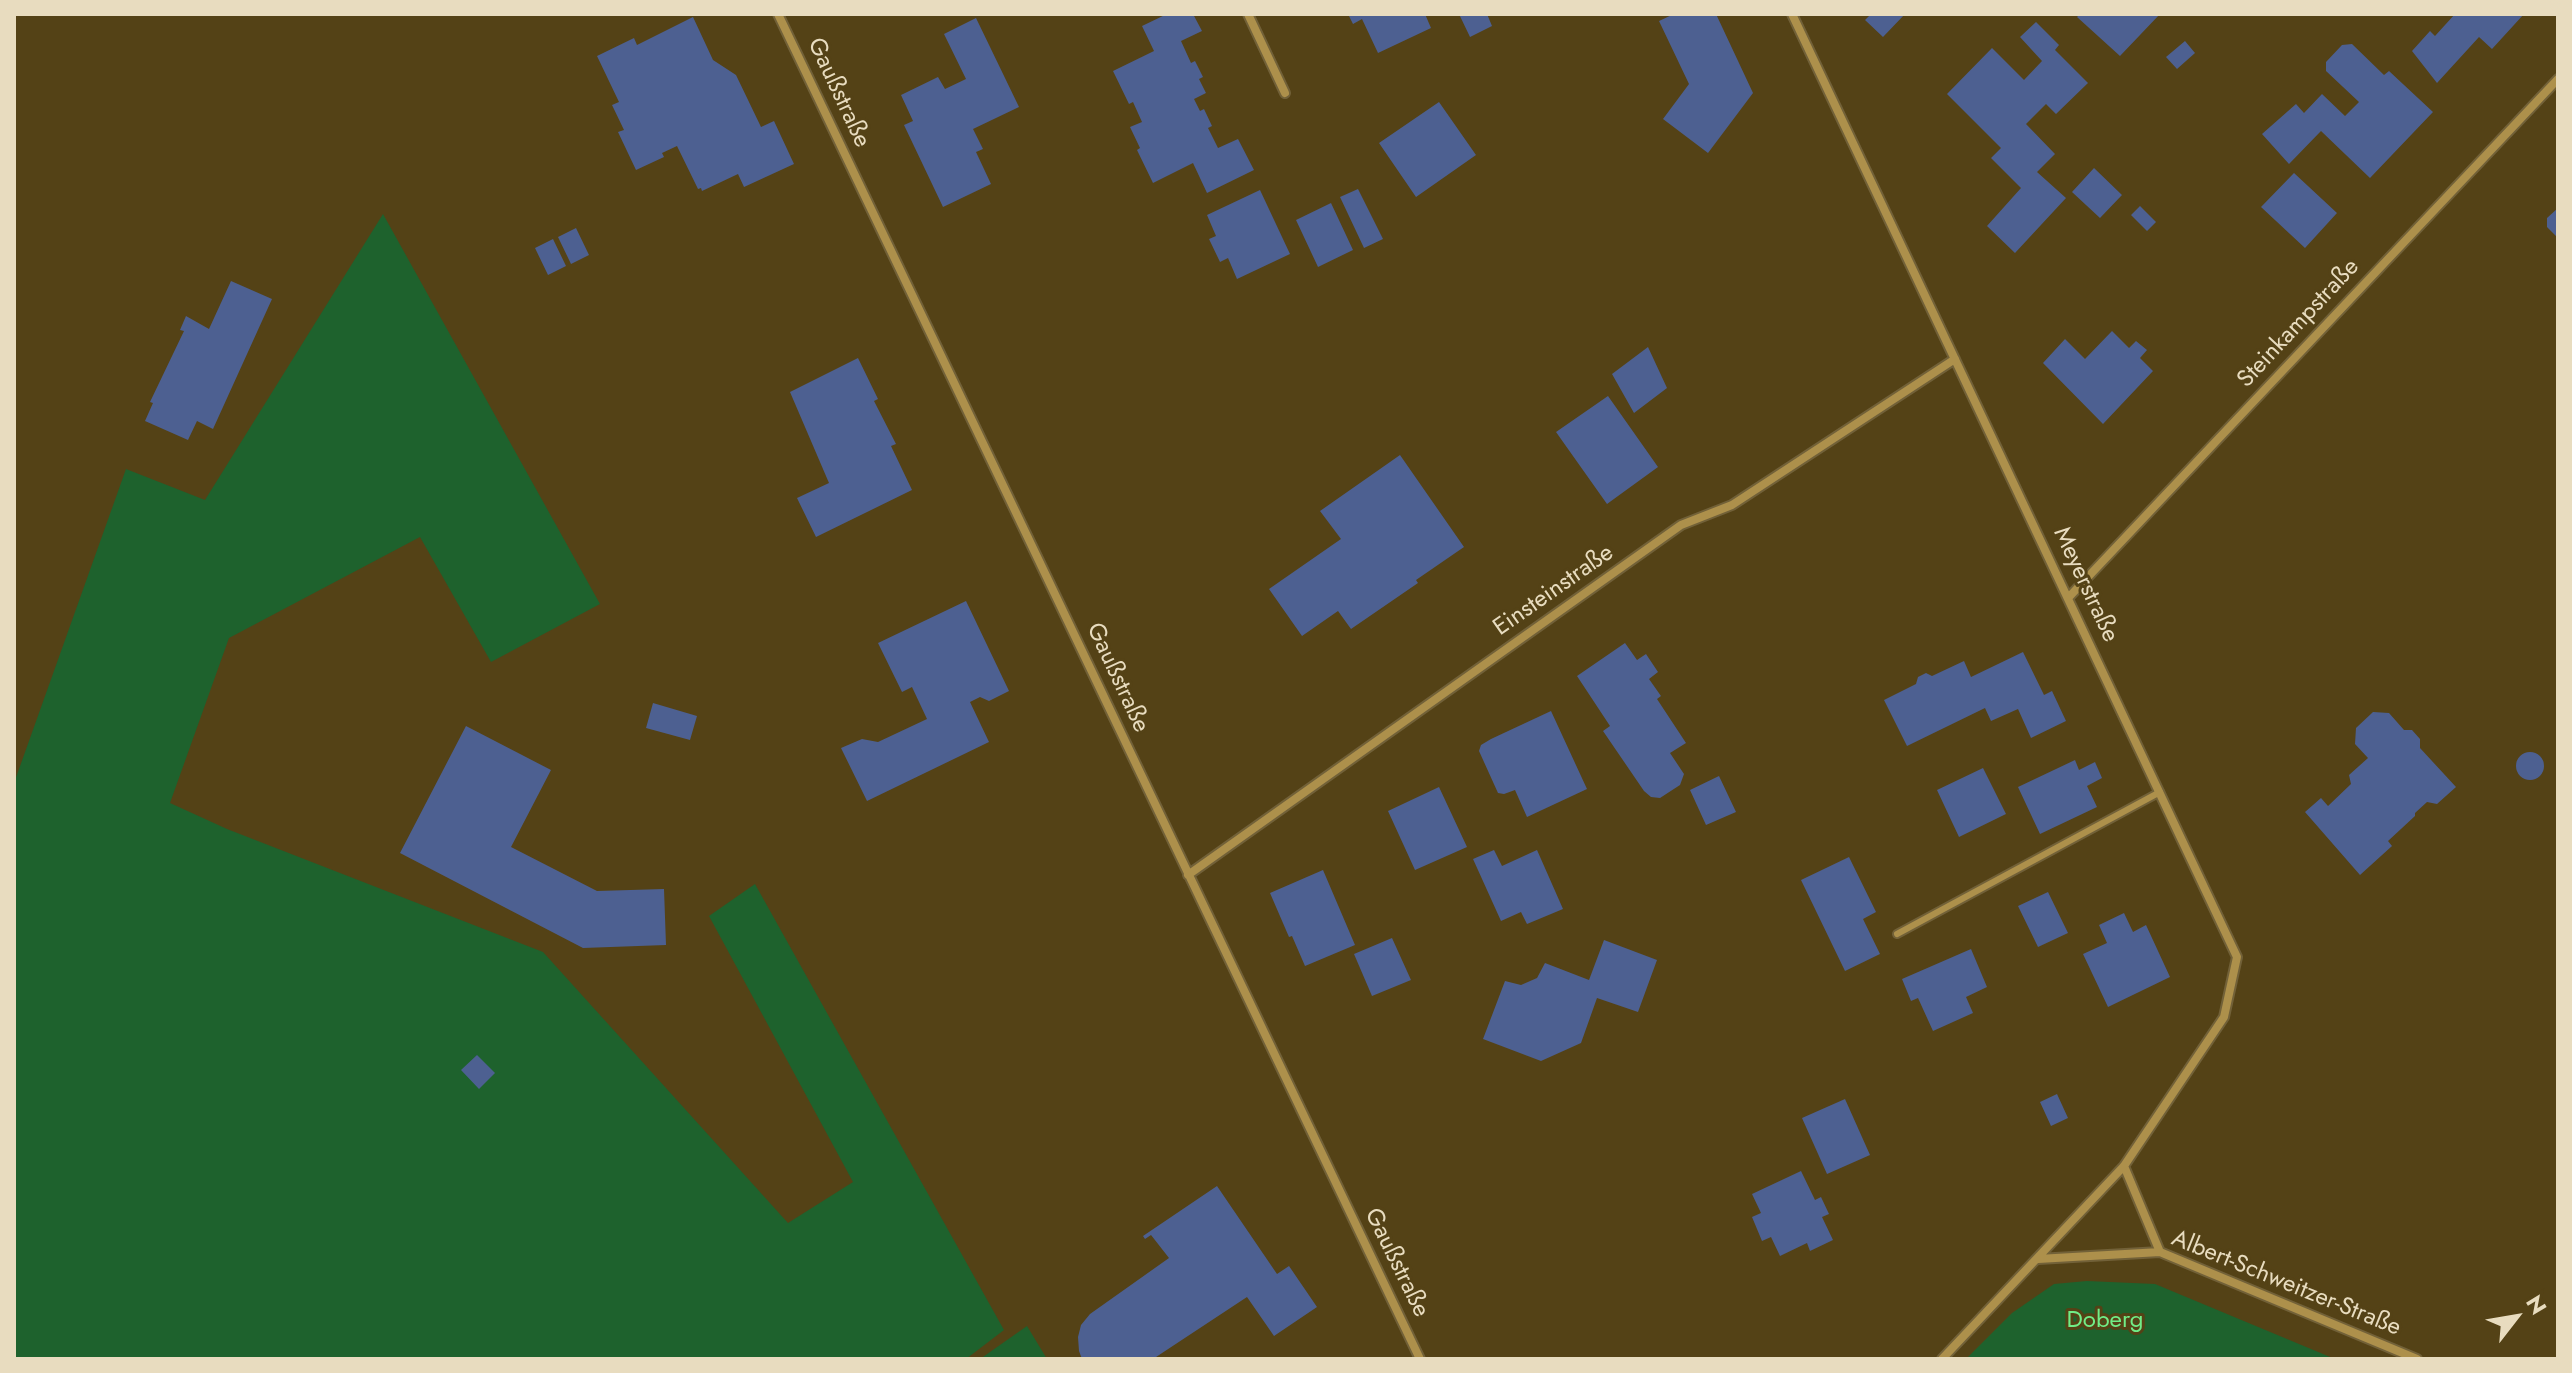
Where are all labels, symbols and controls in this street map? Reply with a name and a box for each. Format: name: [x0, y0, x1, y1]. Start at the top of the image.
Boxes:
street label: Gaußstraße: [800, 34, 876, 152]
street label: Steinkampstraße: [2232, 254, 2366, 394]
street label: Meyerstraße: [2046, 523, 2124, 647]
street label: Einsteinstraße: [1488, 539, 1620, 643]
street label: Gaußstraße: [1079, 619, 1155, 737]
street label: Gaußstraße: [1357, 1204, 1435, 1322]
street label: Albert-Schweitzer-Straße: [2167, 1225, 2405, 1343]
north arrow: [2476, 1277, 2556, 1357]
text: N: [2518, 1289, 2555, 1320]
park label: Doberg: [2066, 1307, 2144, 1335]

